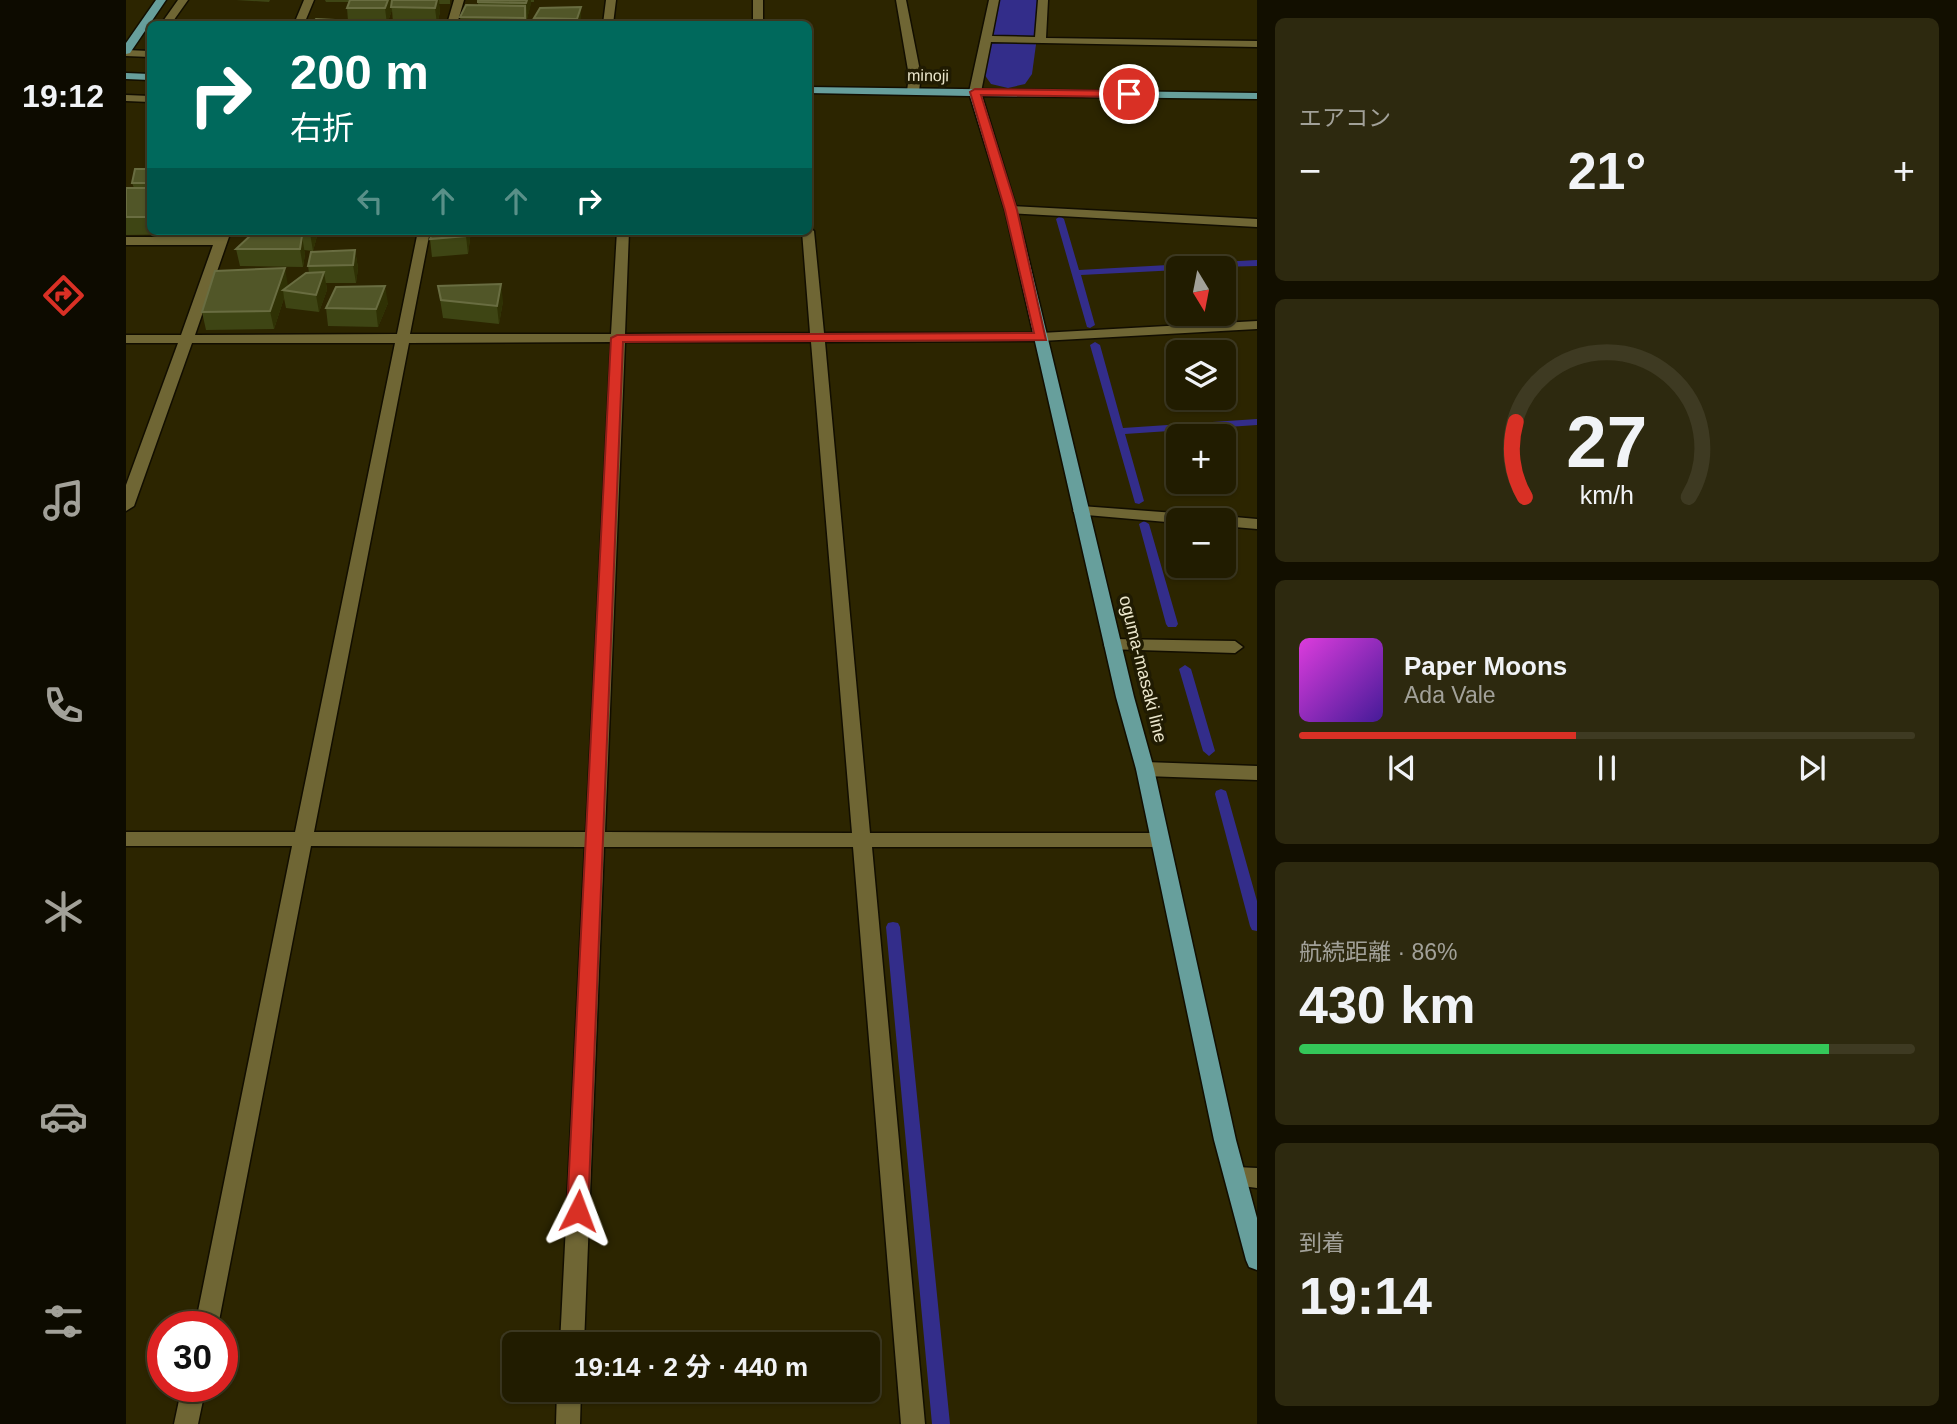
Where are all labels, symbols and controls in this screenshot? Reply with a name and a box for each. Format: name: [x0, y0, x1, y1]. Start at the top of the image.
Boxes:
text: 200 m: [290, 45, 429, 99]
icon: right: [175, 49, 266, 140]
pin: [1099, 64, 1159, 124]
street label: minoji: [907, 67, 949, 84]
icon: arrive: [1110, 75, 1148, 113]
text: 19:12: [22, 78, 104, 114]
text: エアコン: [1299, 105, 1391, 131]
text: 右折: [290, 110, 354, 146]
text: 21°: [1568, 142, 1646, 200]
text: −: [1299, 150, 1321, 192]
text: +: [1893, 150, 1915, 192]
icon: left: [351, 182, 389, 220]
icon: ahead: [424, 182, 462, 220]
icon: ahead: [497, 182, 535, 220]
icon: right: [570, 182, 608, 220]
north arrow: [1166, 256, 1236, 326]
map controls: [1166, 256, 1236, 578]
icon: directions: [39, 271, 88, 320]
button: layers: [1166, 340, 1236, 410]
text: 27: [1567, 401, 1647, 482]
button: +: [1166, 424, 1236, 494]
icon: music: [39, 476, 88, 525]
text: km/h: [1580, 481, 1634, 509]
button: −: [1166, 508, 1236, 578]
street label: oguma-masaki line: [1115, 593, 1171, 745]
text: Paper Moons: [1404, 651, 1567, 681]
icon: phone: [39, 681, 88, 730]
text: Ada Vale: [1404, 682, 1496, 708]
icon: previous: [1383, 749, 1421, 787]
icon: pause: [1588, 749, 1626, 787]
icon: next: [1793, 749, 1831, 787]
icon: climate: [39, 887, 88, 936]
text: 航続距離 · 86%: [1299, 939, 1457, 965]
text: 430 km: [1299, 976, 1475, 1034]
icon: car: [39, 1092, 88, 1141]
position arrow: [541, 1174, 615, 1248]
text: 到着: [1299, 1230, 1345, 1256]
text: 19:14: [1299, 1267, 1432, 1325]
icon: filters: [39, 1297, 88, 1346]
speed limit sign: 30: [147, 1311, 238, 1402]
text: 19:14 · 2 分 · 440 m: [574, 1352, 808, 1382]

